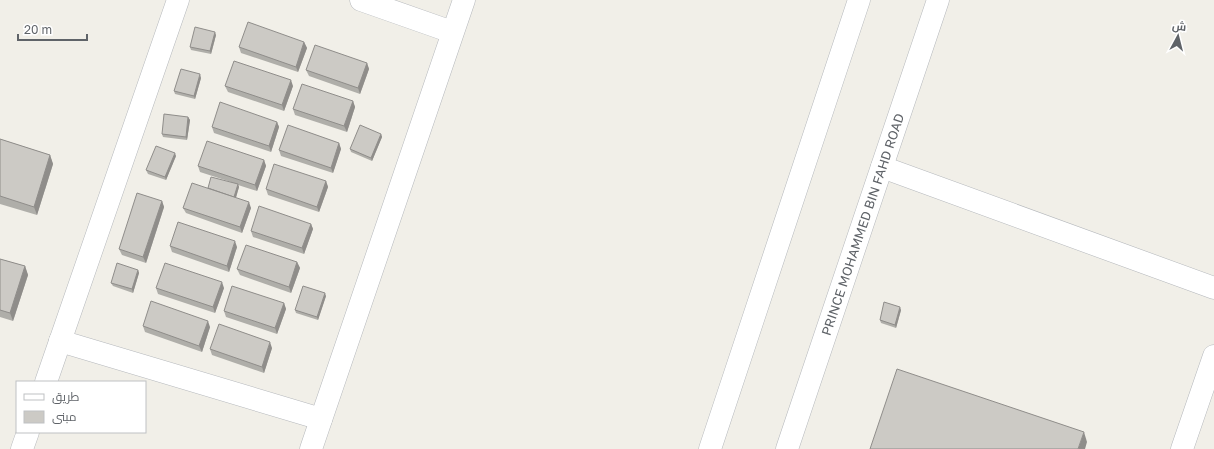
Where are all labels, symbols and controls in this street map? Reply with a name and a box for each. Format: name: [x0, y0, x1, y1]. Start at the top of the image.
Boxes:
scale bar: [18, 16, 87, 42]
north arrow: [1158, 16, 1198, 56]
text: ش: [1171, 18, 1187, 34]
text: 20 m: [24, 22, 52, 37]
street label: PRINCE MOHAMMED BIN FAHD ROAD: [818, 111, 907, 338]
legend: [16, 381, 146, 433]
text: طريق: [52, 389, 80, 404]
text: مبنى: [52, 409, 77, 424]

